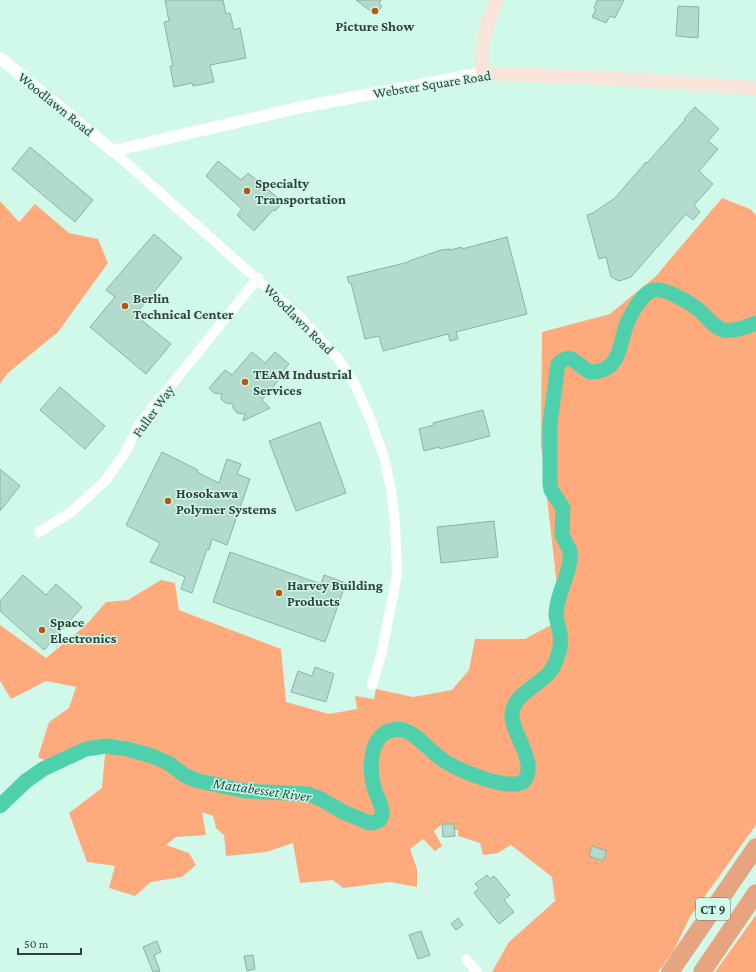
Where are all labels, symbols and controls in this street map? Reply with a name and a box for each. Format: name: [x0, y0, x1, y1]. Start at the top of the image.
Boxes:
marker: Picture Show: [370, 6, 380, 16]
place label: Picture Show: [336, 18, 415, 34]
street label: Webster Square Road: [372, 67, 493, 101]
street label: Woodlawn Road: [15, 69, 97, 140]
place label: Specialty Transportation: [255, 175, 346, 207]
marker: Specialty Transportation: [242, 186, 252, 196]
street label: Woodlawn Road: [261, 281, 338, 358]
place label: Berlin Technical Center: [133, 290, 234, 322]
marker: Berlin Technical Center: [120, 301, 130, 311]
place label: TEAM Industrial Services: [253, 366, 352, 398]
marker: TEAM Industrial Services: [240, 377, 250, 387]
street label: Fuller Way: [129, 381, 178, 440]
place label: Hosokawa Polymer Systems: [176, 485, 277, 517]
marker: Hosokawa Polymer Systems: [163, 496, 173, 506]
place label: Harvey Building Products: [287, 577, 383, 609]
marker: Harvey Building Products: [274, 588, 284, 598]
place label: Space Electronics: [50, 614, 117, 646]
marker: Space Electronics: [37, 625, 47, 635]
water label: Mattabesset River: [211, 775, 313, 805]
road number: CT 9: [696, 898, 730, 920]
scale bar: [18, 930, 81, 956]
text: 50 m: [24, 937, 49, 951]

